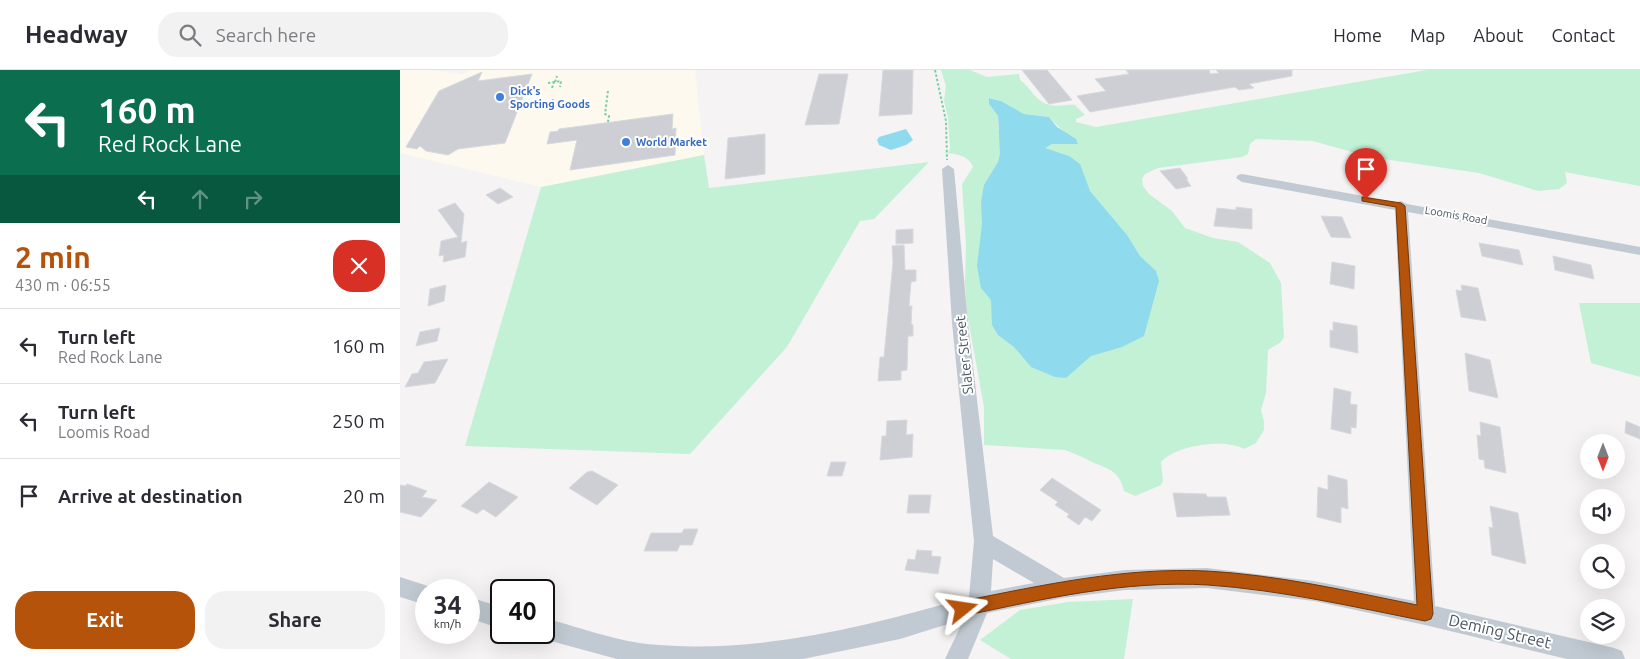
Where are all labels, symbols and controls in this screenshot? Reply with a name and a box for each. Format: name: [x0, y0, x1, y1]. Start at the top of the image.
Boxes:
search box: [158, 12, 508, 57]
text: Headway: [25, 21, 128, 48]
icon: search: [176, 21, 204, 49]
text: Search here: [216, 24, 316, 46]
text: Home: [1333, 25, 1382, 45]
text: Map: [1410, 25, 1445, 45]
text: About: [1473, 25, 1523, 45]
text: Contact: [1551, 25, 1615, 45]
place label: Dick's Sporting Goods: [510, 85, 590, 110]
icon: left: [15, 90, 80, 155]
text: 160 m: [98, 90, 196, 130]
marker: Dick's Sporting Goods: [494, 91, 506, 103]
text: Red Rock Lane: [98, 131, 242, 156]
marker: World Market: [620, 136, 632, 148]
place label: World Market: [636, 136, 707, 148]
pin: [1345, 148, 1387, 199]
icon: arrive: [1352, 155, 1380, 183]
icon: left: [133, 185, 161, 213]
icon: ahead: [186, 185, 214, 213]
icon: right: [239, 185, 267, 213]
street label: Loomis Road: [1424, 204, 1488, 226]
text: 2 min: [15, 240, 91, 274]
button: close: [333, 240, 385, 292]
text: 430 m · 06:55: [15, 276, 111, 294]
street label: Slater Street: [952, 314, 976, 395]
text: Turn left: [58, 326, 136, 348]
icon: left: [15, 332, 43, 360]
text: 160 m: [332, 335, 385, 357]
text: Red Rock Lane: [58, 348, 163, 366]
text: Turn left: [58, 401, 136, 423]
icon: left: [15, 407, 43, 435]
text: 250 m: [332, 410, 385, 432]
text: Loomis Road: [58, 423, 150, 441]
north arrow: [1580, 434, 1625, 479]
map controls: [1580, 434, 1625, 644]
icon: arrive: [15, 482, 43, 510]
text: Arrive at destination: [58, 485, 243, 507]
text: 20 m: [343, 485, 385, 507]
button: sound: [1580, 489, 1625, 534]
button: search: [1580, 544, 1625, 589]
speed limit sign: 40: [490, 579, 555, 644]
position arrow: [936, 582, 988, 634]
button: Exit: [15, 591, 195, 649]
button: Share: [205, 591, 385, 649]
text: 34: [433, 591, 462, 619]
button: layers: [1580, 599, 1625, 644]
street label: Deming Street: [1447, 610, 1554, 652]
text: km/h: [434, 617, 461, 630]

